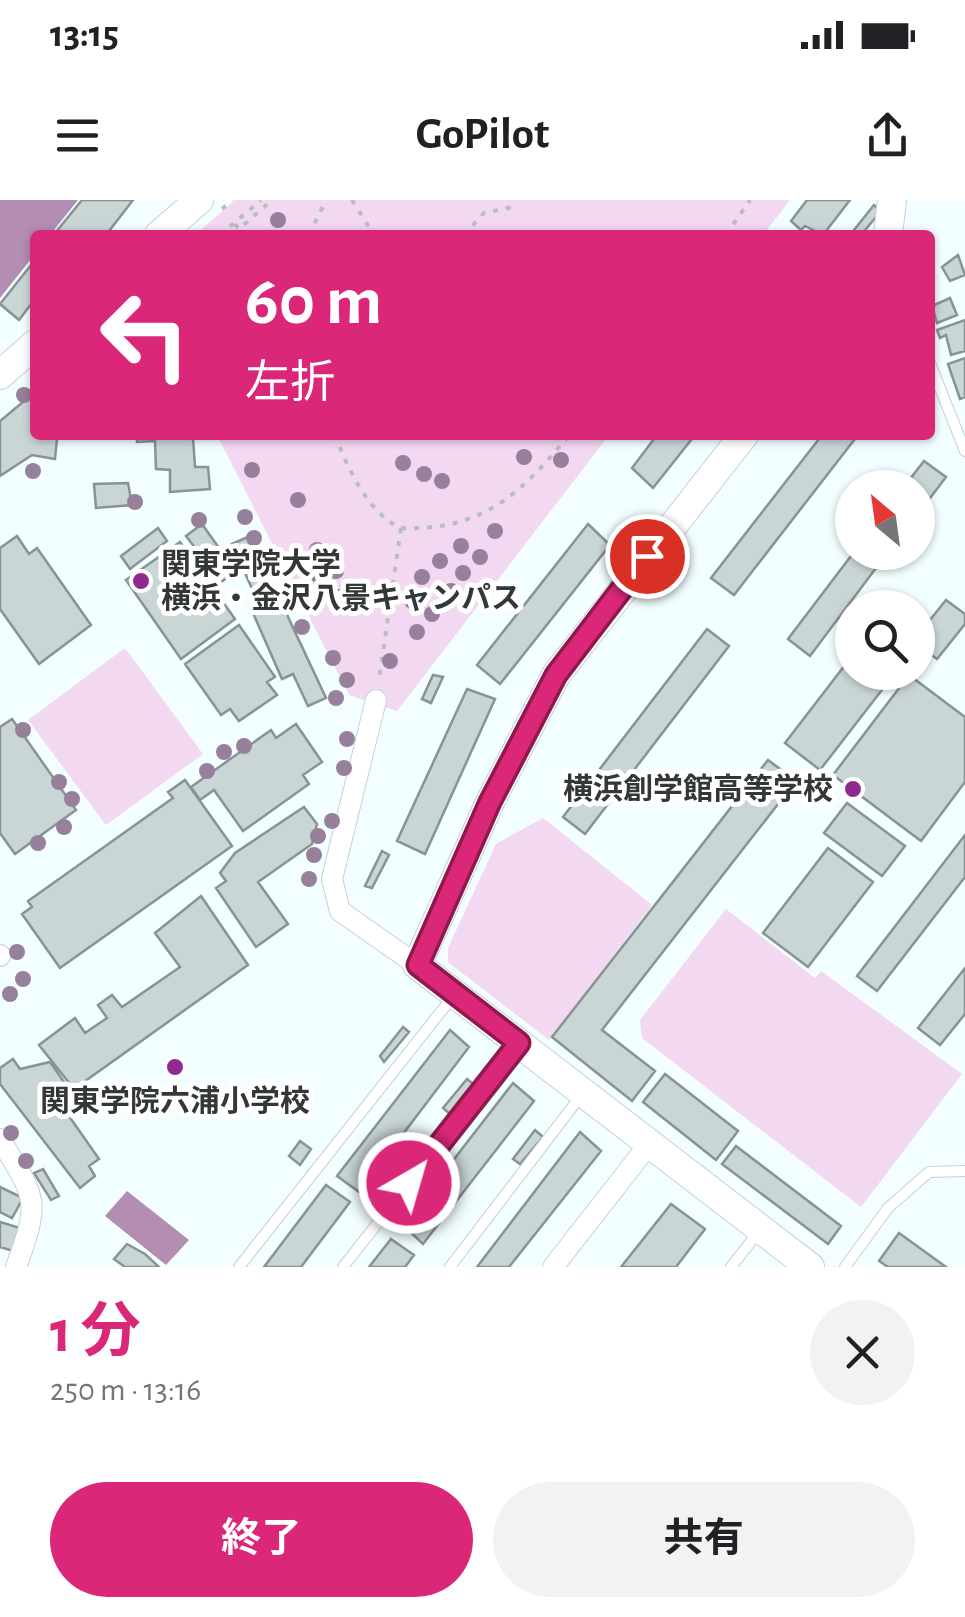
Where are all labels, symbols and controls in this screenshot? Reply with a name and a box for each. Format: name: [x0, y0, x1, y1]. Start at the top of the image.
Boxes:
text: 13:15: [50, 16, 119, 54]
icon: menu: [50, 108, 105, 163]
icon: share: [860, 108, 915, 163]
text: GoPilot: [416, 112, 549, 157]
text: 60 m: [245, 267, 382, 337]
icon: left: [80, 270, 210, 400]
text: 左折: [245, 361, 335, 406]
north arrow: [835, 470, 935, 570]
map controls: [835, 470, 935, 690]
pin: [605, 514, 690, 599]
icon: arrive: [620, 529, 675, 584]
place label: 関東学院大学 横浜・金沢八景キャンパス: [161, 548, 521, 614]
marker: 関東学院大学 横浜・金沢八景キャンパス: [130, 570, 152, 592]
button: search: [835, 590, 935, 690]
place label: 横浜創学館高等学校: [563, 773, 833, 805]
marker: 横浜創学館高等学校: [842, 778, 864, 800]
marker: 関東学院六浦小学校: [164, 1056, 186, 1078]
place label: 関東学院六浦小学校: [40, 1085, 310, 1117]
position arrow: [357, 1131, 461, 1235]
button: close: [810, 1300, 915, 1405]
text: 1 分: [50, 1303, 141, 1363]
text: 250 m · 13:16: [50, 1374, 201, 1406]
button: 終了: [50, 1482, 473, 1597]
button: 共有: [493, 1482, 915, 1597]

